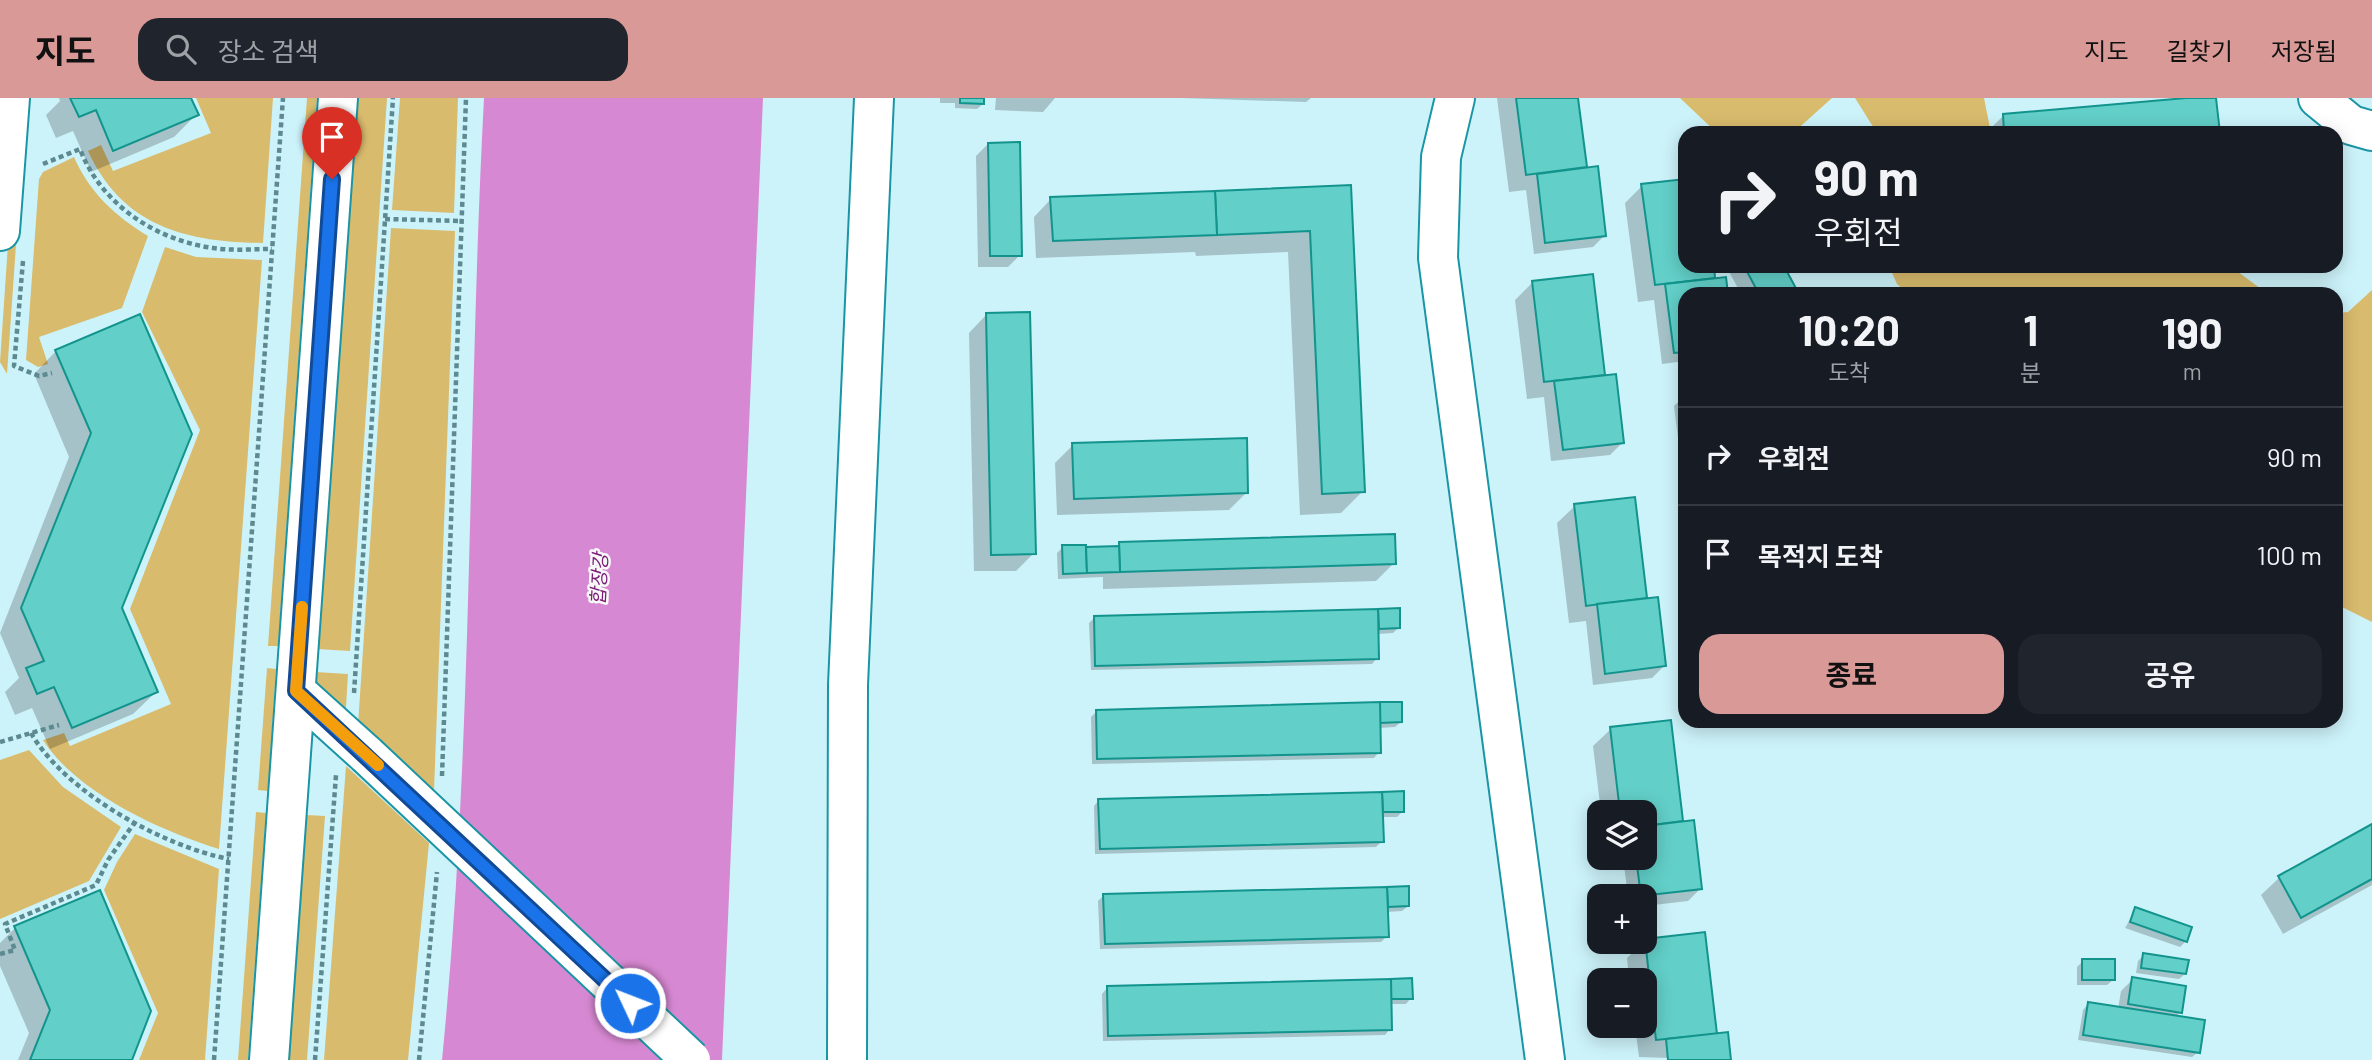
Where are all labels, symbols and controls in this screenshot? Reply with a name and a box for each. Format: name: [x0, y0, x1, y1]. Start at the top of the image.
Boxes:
search box: [138, 18, 628, 81]
text: 지도: [35, 30, 96, 70]
icon: search: [162, 30, 200, 68]
text: 장소 검색: [218, 35, 319, 66]
text: 지도: [2084, 36, 2129, 65]
text: 길찾기: [2167, 36, 2233, 65]
text: 저장됨: [2271, 36, 2337, 65]
pin: [302, 107, 362, 179]
icon: arrive: [313, 118, 351, 156]
text: 90 m: [1814, 147, 1919, 206]
icon: right: [1699, 154, 1790, 245]
text: 우회전: [1814, 212, 1902, 250]
text: 10:20: [1798, 304, 1900, 354]
text: 1: [2023, 304, 2038, 354]
text: 190: [2162, 307, 2223, 357]
text: m: [2183, 357, 2202, 385]
text: 도착: [1828, 358, 1870, 386]
text: 분: [2020, 358, 2041, 386]
icon: right: [1699, 437, 1737, 475]
text: 90 m: [2267, 441, 2322, 472]
text: 우회전: [1758, 442, 1830, 473]
icon: arrive: [1699, 535, 1737, 573]
text: 100 m: [2257, 539, 2322, 570]
text: 목적지 도착: [1758, 540, 1883, 571]
water label: 합장강: [586, 550, 611, 606]
button: 종료: [1699, 634, 2004, 714]
button: 공유: [2018, 634, 2322, 714]
map controls: [1587, 800, 1657, 1038]
button: layers: [1587, 800, 1657, 870]
button: +: [1587, 884, 1657, 954]
position arrow: [593, 966, 667, 1040]
button: −: [1587, 968, 1657, 1038]

